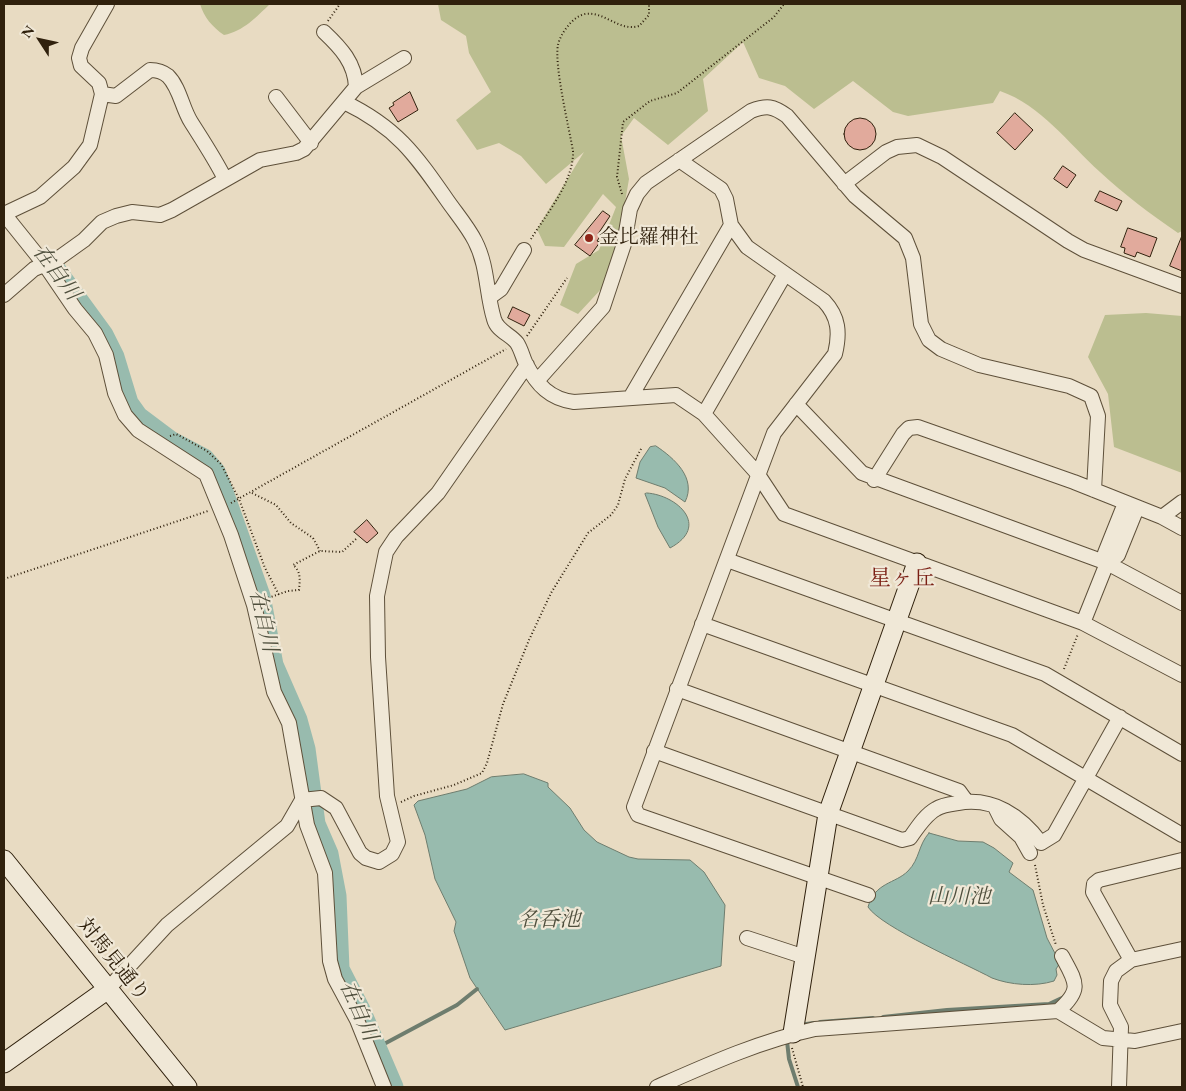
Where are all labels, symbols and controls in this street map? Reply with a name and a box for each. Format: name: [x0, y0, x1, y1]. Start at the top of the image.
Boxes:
north arrow: [15, 15, 65, 65]
text: N: [17, 22, 38, 41]
place label: 金比羅神社: [599, 226, 699, 250]
marker: 金比羅神社: [583, 232, 595, 244]
water label: 在自川: [27, 240, 85, 306]
district label: 星ヶ丘: [869, 566, 935, 592]
water label: 在自川: [244, 587, 282, 655]
water label: 山川池: [928, 884, 990, 910]
water label: 名呑池: [518, 907, 580, 933]
street label: 対馬見通り: [72, 914, 154, 1006]
water label: 在自川: [334, 977, 382, 1045]

